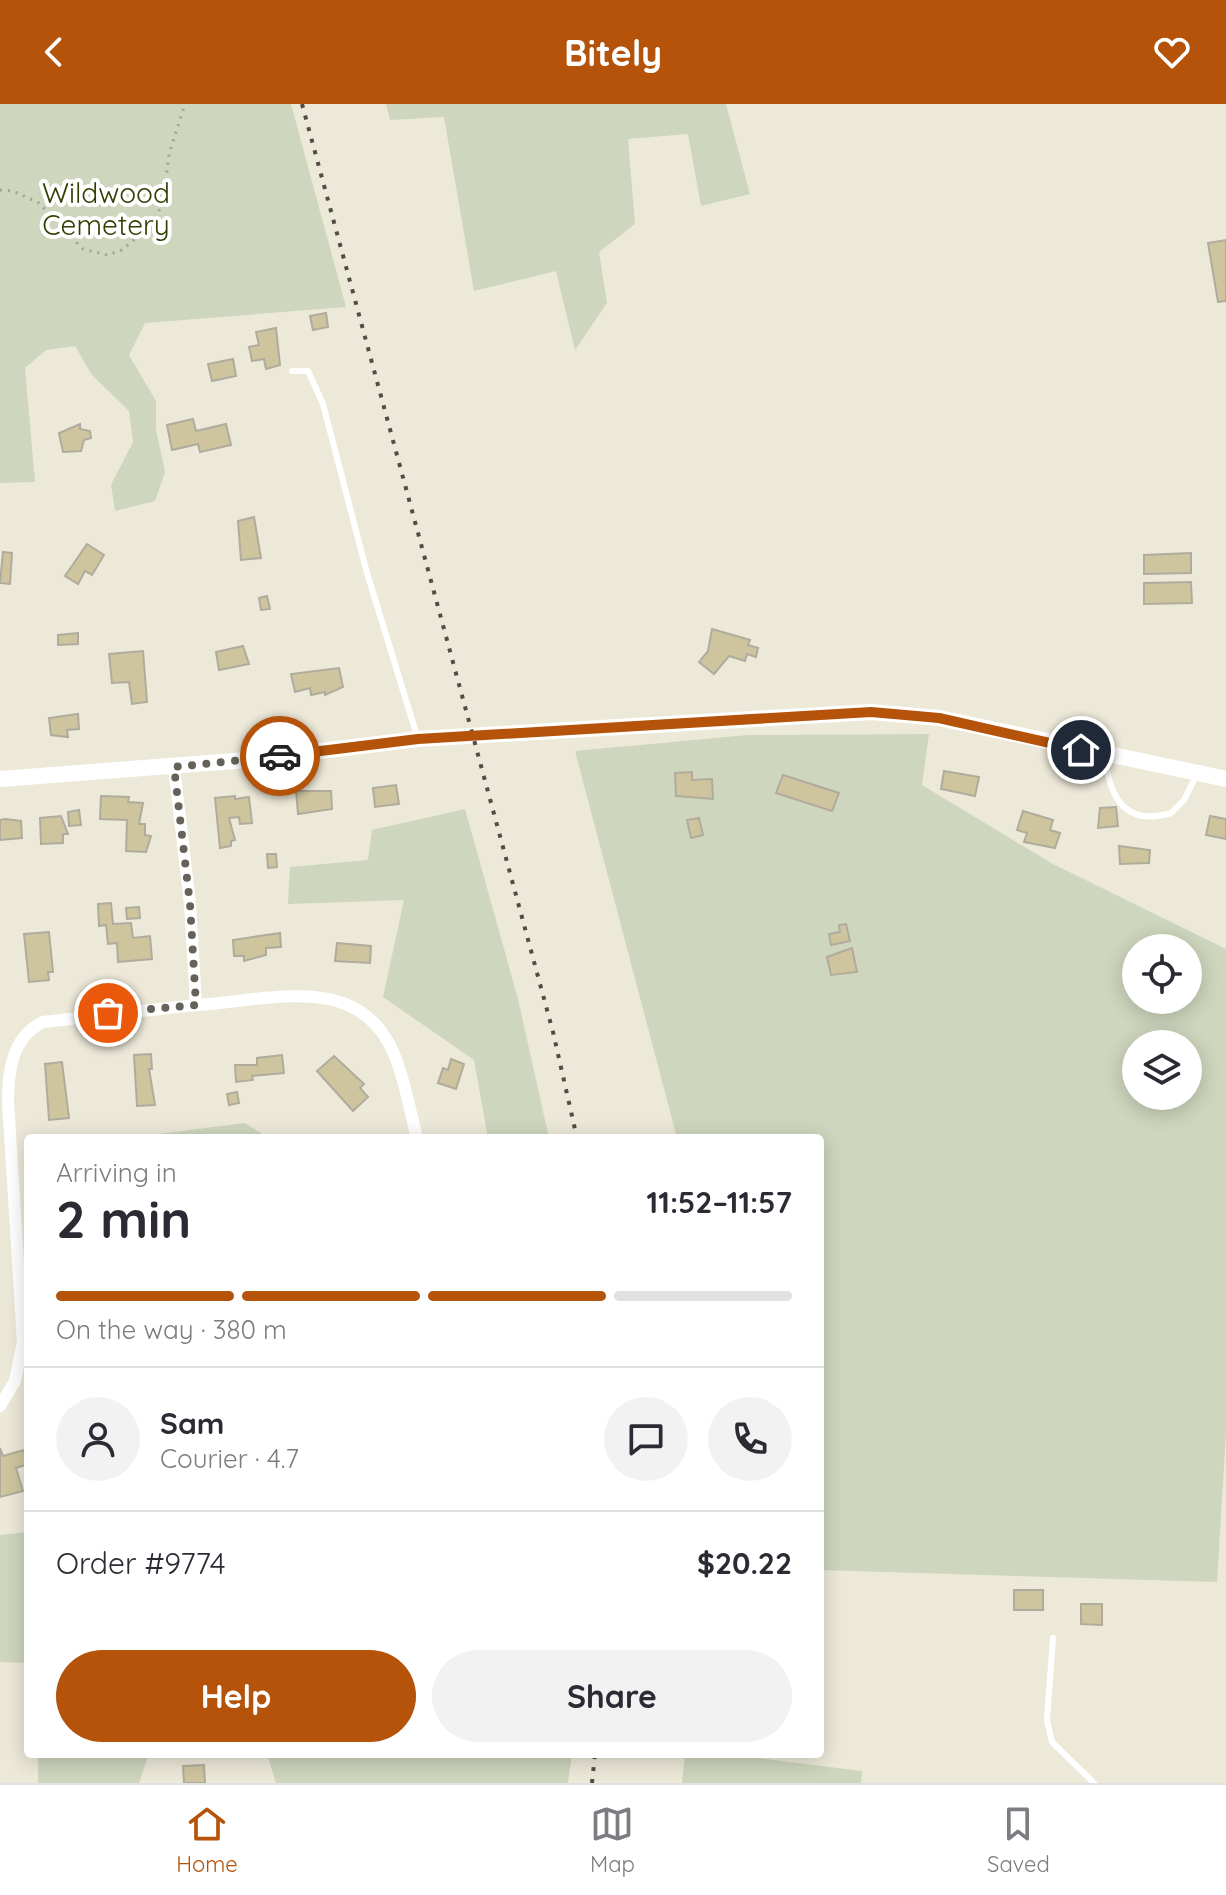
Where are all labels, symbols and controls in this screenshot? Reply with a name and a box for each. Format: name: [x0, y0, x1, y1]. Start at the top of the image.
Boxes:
icon: back: [32, 30, 76, 74]
text: Bitely: [564, 30, 662, 75]
icon: heart: [1150, 30, 1194, 74]
park label: Wildwood Cemetery: [42, 175, 170, 242]
courier: [240, 716, 320, 796]
pin: [1047, 716, 1115, 784]
icon: home: [1059, 728, 1103, 772]
icon: car: [258, 734, 302, 778]
map controls: [1122, 934, 1202, 1110]
button: locate: [1122, 934, 1202, 1014]
pin: [74, 979, 142, 1047]
icon: bag: [86, 991, 130, 1035]
button: layers: [1122, 1030, 1202, 1110]
text: Arriving in: [56, 1156, 177, 1189]
text: 11:52–11:57: [647, 1183, 792, 1221]
text: 2 min: [56, 1186, 191, 1251]
text: On the way · 380 m: [56, 1313, 287, 1346]
button: person: [56, 1397, 140, 1481]
button: chat: [604, 1397, 688, 1481]
button: phone: [708, 1397, 792, 1481]
text: Sam: [160, 1404, 224, 1442]
text: Courier · 4.7: [160, 1442, 299, 1475]
text: Order #9774: [56, 1544, 226, 1582]
text: $20.22: [697, 1544, 792, 1582]
button: Help: [56, 1650, 416, 1742]
button: Share: [432, 1650, 792, 1742]
tab: Home: [176, 1802, 238, 1878]
tab: Map: [590, 1802, 635, 1878]
tab: Saved: [987, 1802, 1050, 1878]

